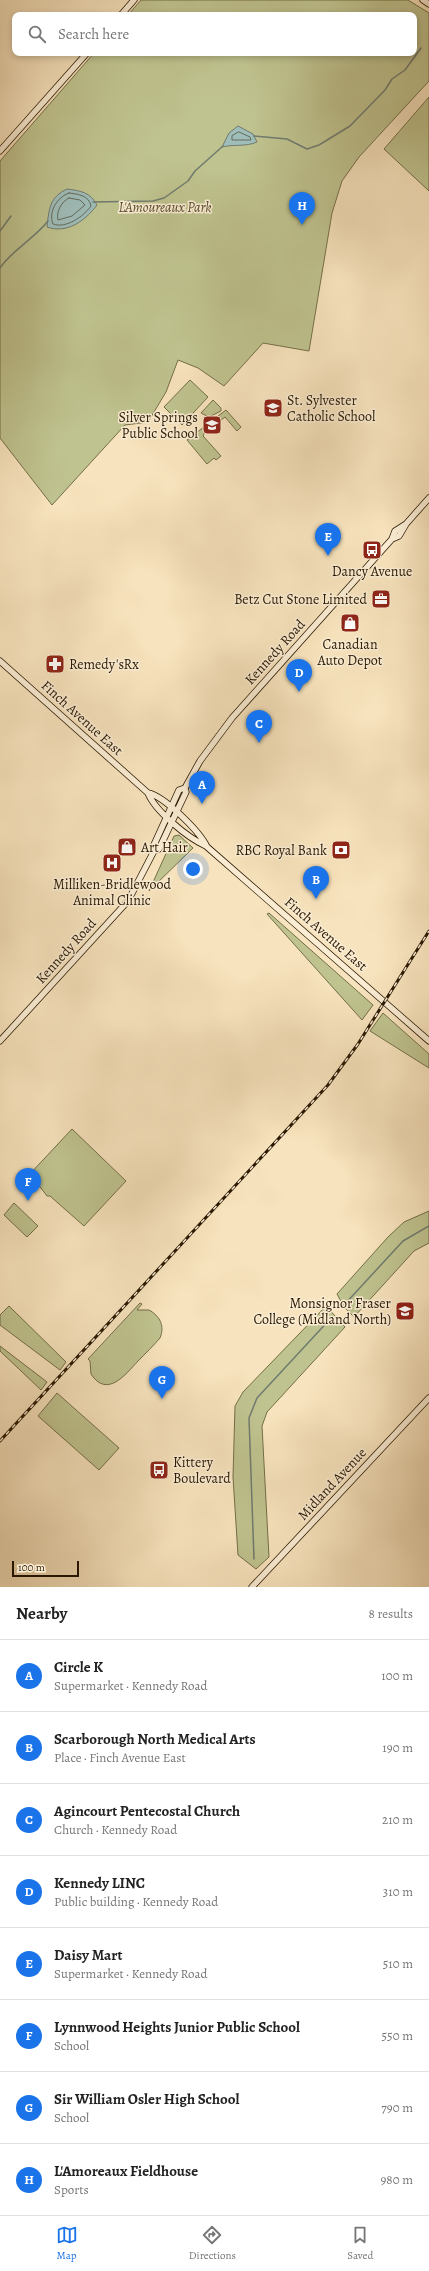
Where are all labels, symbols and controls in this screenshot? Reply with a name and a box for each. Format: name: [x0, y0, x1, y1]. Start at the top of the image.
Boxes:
search box: [12, 12, 417, 56]
icon: search: [26, 23, 48, 45]
text: Search here: [58, 24, 129, 44]
pin: H: [289, 192, 315, 225]
park label: L'Amoureaux Park: [119, 198, 211, 217]
place label: St. Sylvester Catholic School: [287, 391, 376, 426]
school or university icon: St. Sylvester Catholic School: [262, 397, 284, 419]
place label: Silver Springs Public School: [119, 408, 199, 443]
school or university icon: Silver Springs Public School: [201, 414, 223, 436]
pin: E: [315, 523, 341, 556]
bus stop icon: Dancy Avenue: [361, 539, 383, 561]
place label: Dancy Avenue: [332, 562, 412, 581]
office icon: Betz Cut Stone Limited: [370, 588, 392, 610]
place label: Betz Cut Stone Limited: [234, 590, 367, 609]
shop icon: Canadian Auto Depot: [339, 612, 361, 634]
street label: Kennedy Road: [241, 615, 310, 689]
place label: Canadian Auto Depot: [317, 635, 383, 670]
pharmacy icon: Remedy'sRx: [44, 653, 66, 675]
place label: Remedy'sRx: [69, 655, 139, 674]
pin: D: [286, 659, 312, 692]
street label: Finch Avenue East: [37, 676, 127, 760]
pin: C: [246, 710, 272, 743]
pin: A: [189, 771, 215, 804]
shop icon: Art Hair: [116, 836, 138, 858]
place label: Art Hair: [140, 838, 188, 857]
bank icon: RBC Royal Bank: [330, 839, 352, 861]
place label: RBC Royal Bank: [235, 841, 327, 860]
hospital icon: Milliken-Bridlewood Animal Clinic: [101, 852, 123, 874]
your location: [183, 859, 203, 879]
pin: B: [303, 866, 329, 899]
place label: Milliken-Bridlewood Animal Clinic: [53, 875, 171, 910]
street label: Finch Avenue East: [281, 893, 372, 976]
street label: Kennedy Road: [32, 914, 101, 988]
pin: F: [15, 1168, 41, 1201]
place label: Monsignor Fraser College (Midland North): [254, 1294, 392, 1329]
school or university icon: Monsignor Fraser College (Midland North): [394, 1300, 416, 1322]
pin: G: [149, 1366, 175, 1399]
street label: Midland Avenue: [293, 1444, 371, 1524]
place label: Kittery Boulevard: [173, 1453, 231, 1488]
bus stop icon: Kittery Boulevard: [148, 1459, 170, 1481]
scale bar: [12, 1559, 79, 1578]
text: 100 m: [18, 1560, 45, 1575]
text: Nearby: [16, 1602, 67, 1625]
text: 8 results: [369, 1605, 413, 1622]
text: Circle K: [54, 1657, 103, 1677]
text: A: [25, 1667, 33, 1684]
text: 100 m: [381, 1667, 413, 1684]
text: Supermarket · Kennedy Road: [54, 1677, 208, 1694]
text: Scarborough North Medical Arts: [54, 1729, 256, 1749]
text: B: [25, 1739, 33, 1756]
text: 190 m: [382, 1739, 413, 1756]
text: Place · Finch Avenue East: [54, 1749, 186, 1766]
text: Agincourt Pentecostal Church: [54, 1801, 240, 1821]
text: C: [25, 1811, 33, 1828]
text: 210 m: [382, 1811, 413, 1828]
text: Church · Kennedy Road: [54, 1821, 177, 1838]
text: Kennedy LINC: [54, 1873, 145, 1893]
text: D: [24, 1883, 34, 1900]
text: 310 m: [383, 1883, 413, 1900]
text: Public building · Kennedy Road: [54, 1893, 218, 1910]
text: Daisy Mart: [54, 1945, 123, 1965]
text: E: [25, 1955, 33, 1972]
text: 510 m: [383, 1955, 413, 1972]
text: Supermarket · Kennedy Road: [54, 1965, 208, 1982]
text: Lynnwood Heights Junior Public School: [54, 2017, 300, 2037]
text: F: [26, 2027, 32, 2044]
text: 550 m: [382, 2027, 413, 2044]
text: School: [54, 2037, 89, 2054]
text: Sir William Osler High School: [54, 2089, 239, 2109]
text: G: [25, 2099, 33, 2116]
text: 790 m: [381, 2099, 413, 2116]
text: School: [54, 2109, 89, 2126]
text: L'Amoreaux Fieldhouse: [54, 2161, 198, 2181]
text: H: [24, 2171, 34, 2188]
text: 980 m: [380, 2171, 413, 2188]
text: Sports: [54, 2181, 89, 2198]
tab: Map: [56, 2224, 78, 2263]
tab: Directions: [189, 2224, 236, 2263]
tab: Saved: [347, 2224, 373, 2263]

